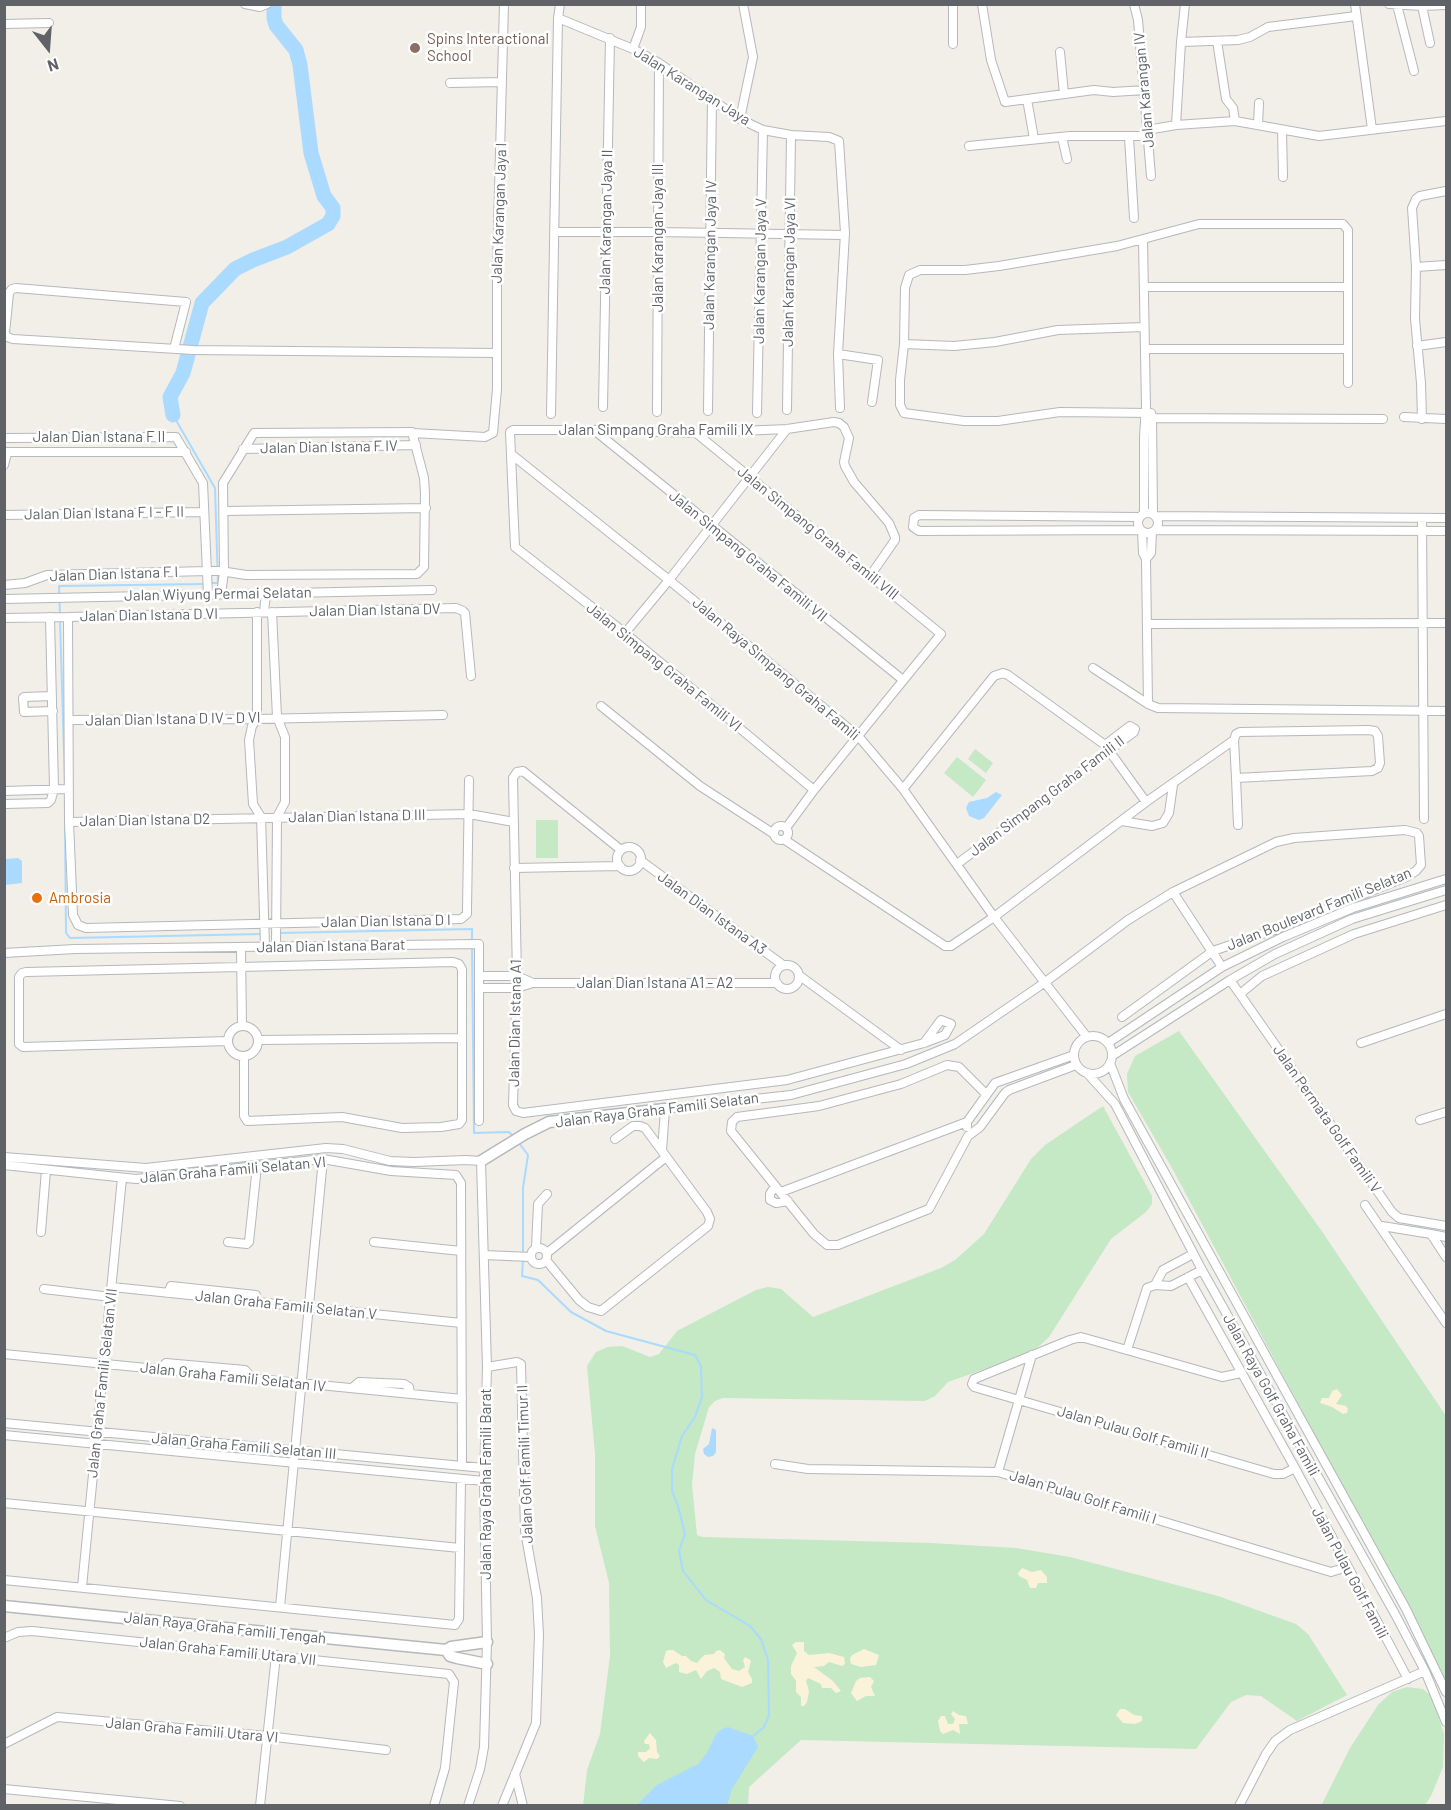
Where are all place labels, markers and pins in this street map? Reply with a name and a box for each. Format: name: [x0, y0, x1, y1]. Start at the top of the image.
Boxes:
place label: Spins Interactional School: [427, 30, 549, 65]
marker: Spins Interactional School: [408, 41, 422, 55]
place label: Ambrosia: [49, 889, 111, 907]
marker: Ambrosia: [30, 891, 44, 905]

